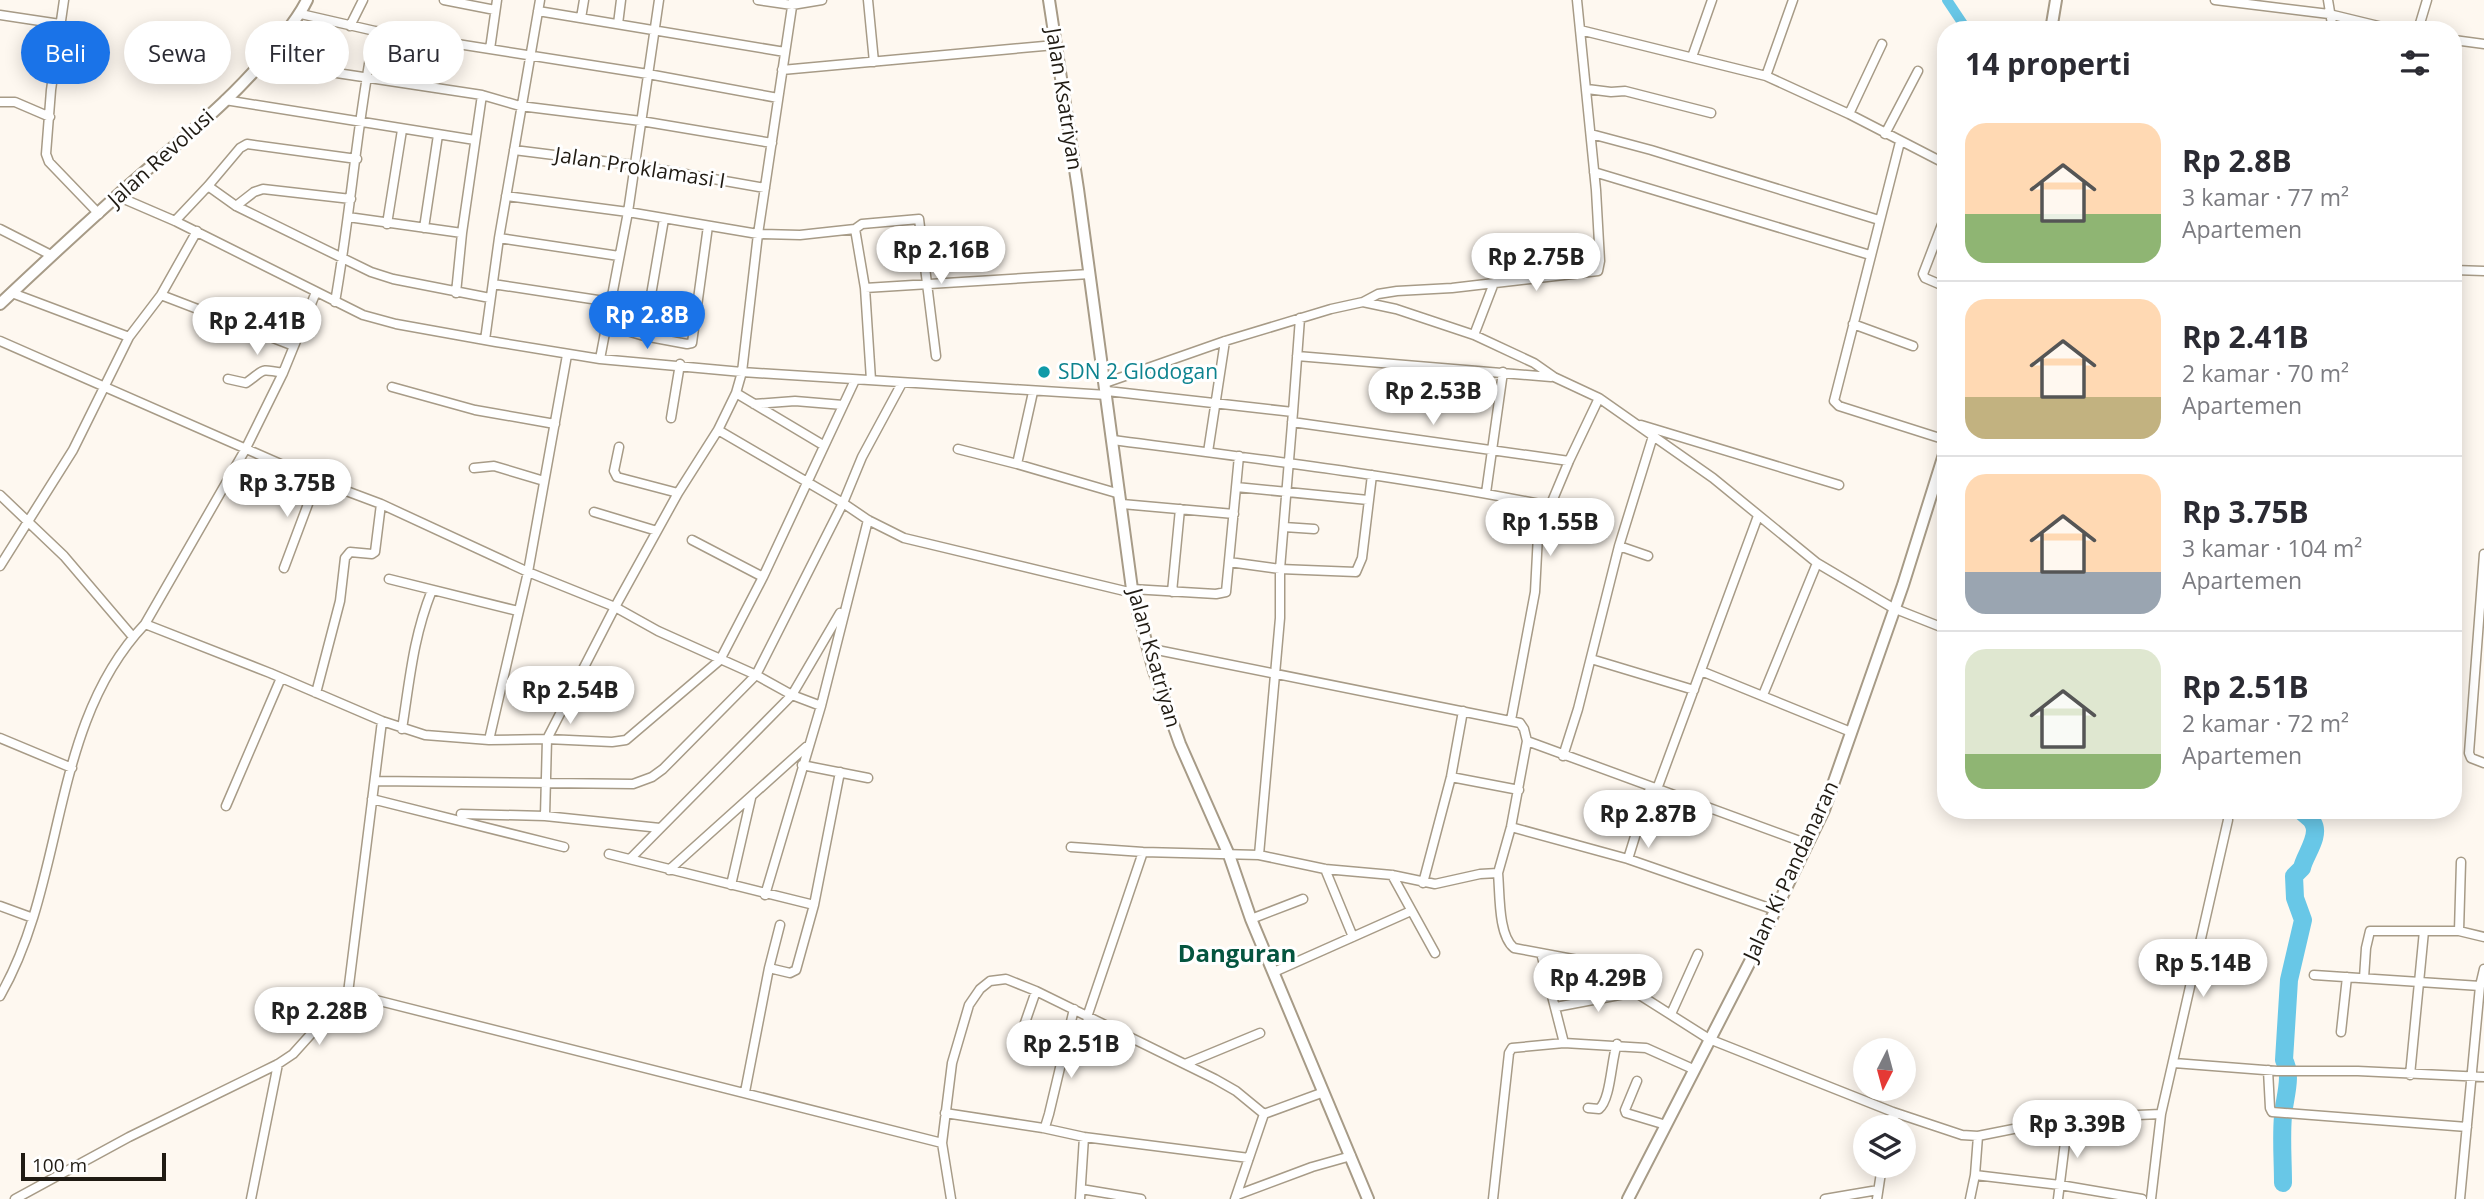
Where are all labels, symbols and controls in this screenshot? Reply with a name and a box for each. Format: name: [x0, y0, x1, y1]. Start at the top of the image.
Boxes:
chip: Beli: [21, 21, 110, 84]
chip: Sewa: [124, 21, 231, 84]
chip: Filter: [245, 21, 349, 84]
chip: Baru: [363, 21, 464, 84]
street label: Jalan Ksatriyan: [1040, 24, 1090, 172]
text: 14 properti: [1965, 43, 2131, 84]
icon: filters: [2396, 44, 2434, 82]
street label: Jalan Revolusi: [100, 102, 219, 214]
street label: Jalan Proklamasi I: [551, 139, 727, 194]
text: Rp 2.8B: [2182, 140, 2292, 181]
icon: home: [2021, 151, 2105, 235]
text: 3 kamar · 77 m²: [2182, 181, 2349, 213]
text: Apartemen: [2182, 213, 2302, 245]
pin: Rp 2.16B: [869, 226, 1013, 286]
text: Rp 2.16B: [892, 233, 990, 265]
pin: Rp 2.75B: [1464, 233, 1608, 293]
text: Rp 2.75B: [1487, 240, 1585, 272]
pin: Rp 2.8B: [582, 292, 712, 351]
pin: Rp 2.41B: [185, 298, 329, 357]
text: Rp 2.8B: [605, 298, 689, 330]
text: Rp 2.41B: [208, 304, 306, 336]
text: Rp 2.41B: [2182, 316, 2309, 357]
icon: home: [2021, 327, 2105, 411]
place label: SDN 2 Glodogan: [1058, 357, 1218, 385]
text: 2 kamar · 70 m²: [2182, 357, 2349, 389]
marker: SDN 2 Glodogan: [1036, 364, 1052, 380]
pin: Rp 2.53B: [1361, 368, 1505, 427]
text: Rp 2.53B: [1384, 374, 1482, 406]
text: Apartemen: [2182, 389, 2302, 421]
pin: Rp 3.75B: [215, 460, 359, 519]
text: Rp 3.75B: [238, 466, 336, 498]
text: Rp 3.75B: [2182, 491, 2309, 532]
pin: Rp 1.55B: [1478, 498, 1622, 558]
icon: home: [2021, 502, 2105, 586]
text: Rp 1.55B: [1501, 505, 1599, 537]
text: 3 kamar · 104 m²: [2182, 532, 2362, 564]
text: Apartemen: [2182, 564, 2302, 596]
street label: Jalan Ksatriyan: [1121, 583, 1188, 731]
pin: Rp 2.54B: [498, 666, 642, 726]
text: Rp 2.51B: [2182, 666, 2309, 707]
text: Rp 2.54B: [521, 673, 619, 705]
icon: home: [2021, 677, 2105, 761]
text: 2 kamar · 72 m²: [2182, 707, 2349, 739]
text: Apartemen: [2182, 739, 2302, 771]
street label: Jalan Ki Pandanaran: [1735, 776, 1844, 967]
pin: Rp 2.87B: [1576, 790, 1720, 850]
text: Rp 2.87B: [1599, 797, 1697, 829]
district label: Danguran: [1178, 936, 1296, 969]
pin: Rp 5.14B: [2131, 940, 2275, 999]
text: Rp 5.14B: [2154, 946, 2252, 978]
pin: Rp 4.29B: [1526, 954, 1670, 1014]
text: Rp 4.29B: [1549, 961, 1647, 993]
pin: Rp 2.28B: [247, 988, 391, 1047]
text: Rp 2.28B: [270, 994, 368, 1026]
pin: Rp 2.51B: [999, 1020, 1143, 1080]
text: Rp 2.51B: [1022, 1027, 1120, 1059]
north arrow: [1853, 1038, 1916, 1101]
map controls: [1853, 1038, 1916, 1178]
pin: Rp 3.39B: [2005, 1100, 2149, 1160]
text: Rp 3.39B: [2028, 1107, 2126, 1139]
button: layers: [1853, 1115, 1916, 1178]
scale bar: [21, 1150, 166, 1182]
text: 100 m: [32, 1152, 87, 1178]

